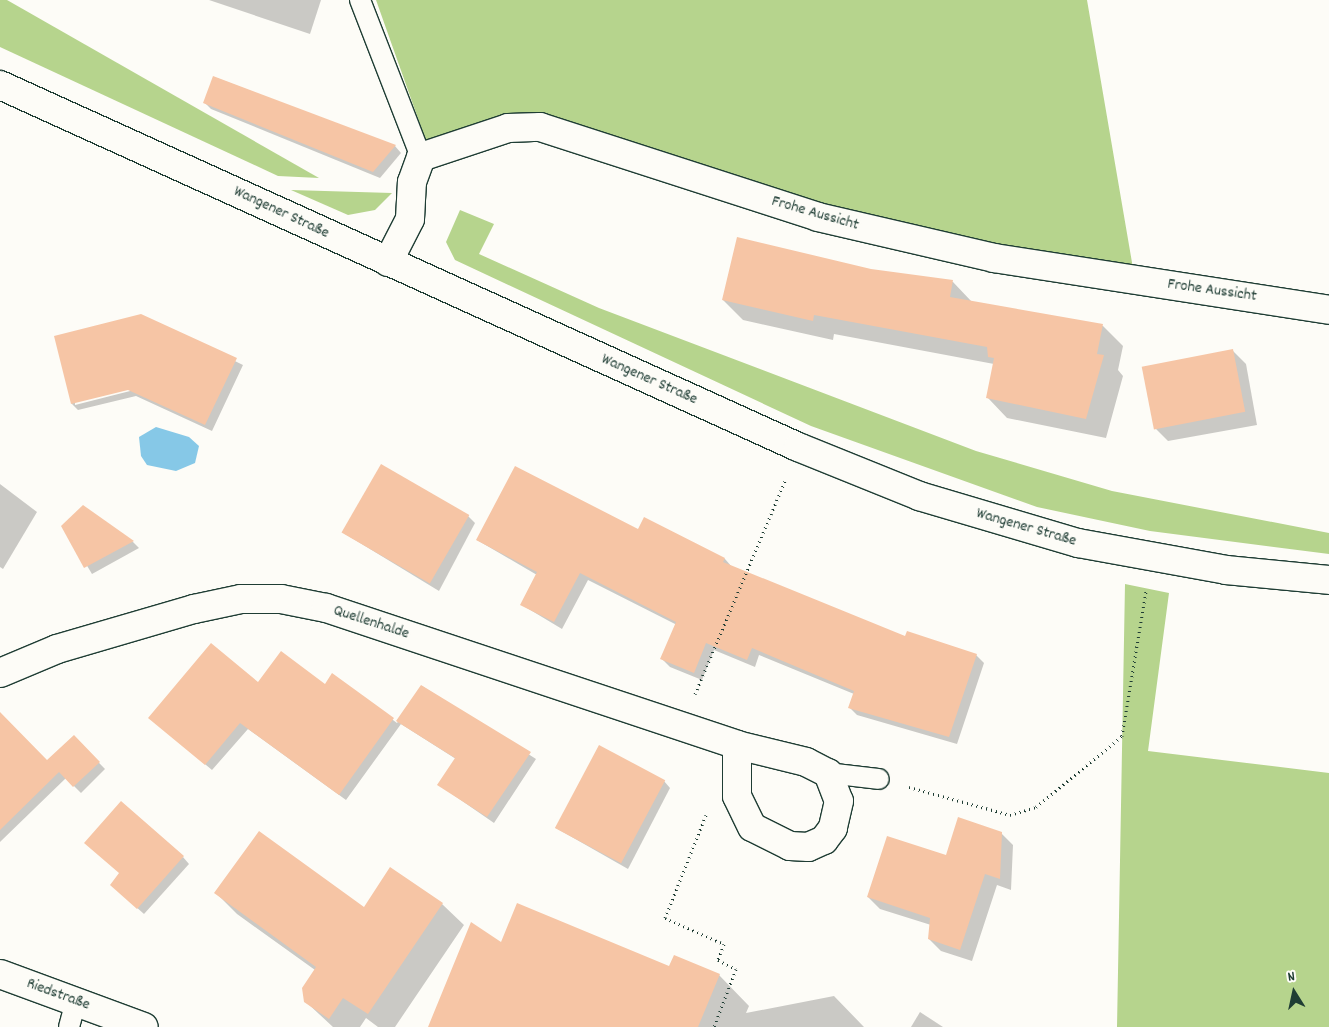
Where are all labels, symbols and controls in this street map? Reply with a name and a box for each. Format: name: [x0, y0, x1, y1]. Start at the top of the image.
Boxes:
street label: Wangener Straße: [230, 182, 332, 244]
street label: Frohe Aussicht: [769, 192, 861, 236]
street label: Frohe Aussicht: [1166, 275, 1258, 307]
street label: Wangener Straße: [598, 350, 700, 410]
street label: Wangener Straße: [974, 505, 1078, 551]
street label: Quellenhalde: [331, 602, 411, 644]
north arrow: [1269, 967, 1319, 1017]
text: N: [1286, 967, 1297, 988]
street label: Riedstraße: [24, 975, 92, 1015]

